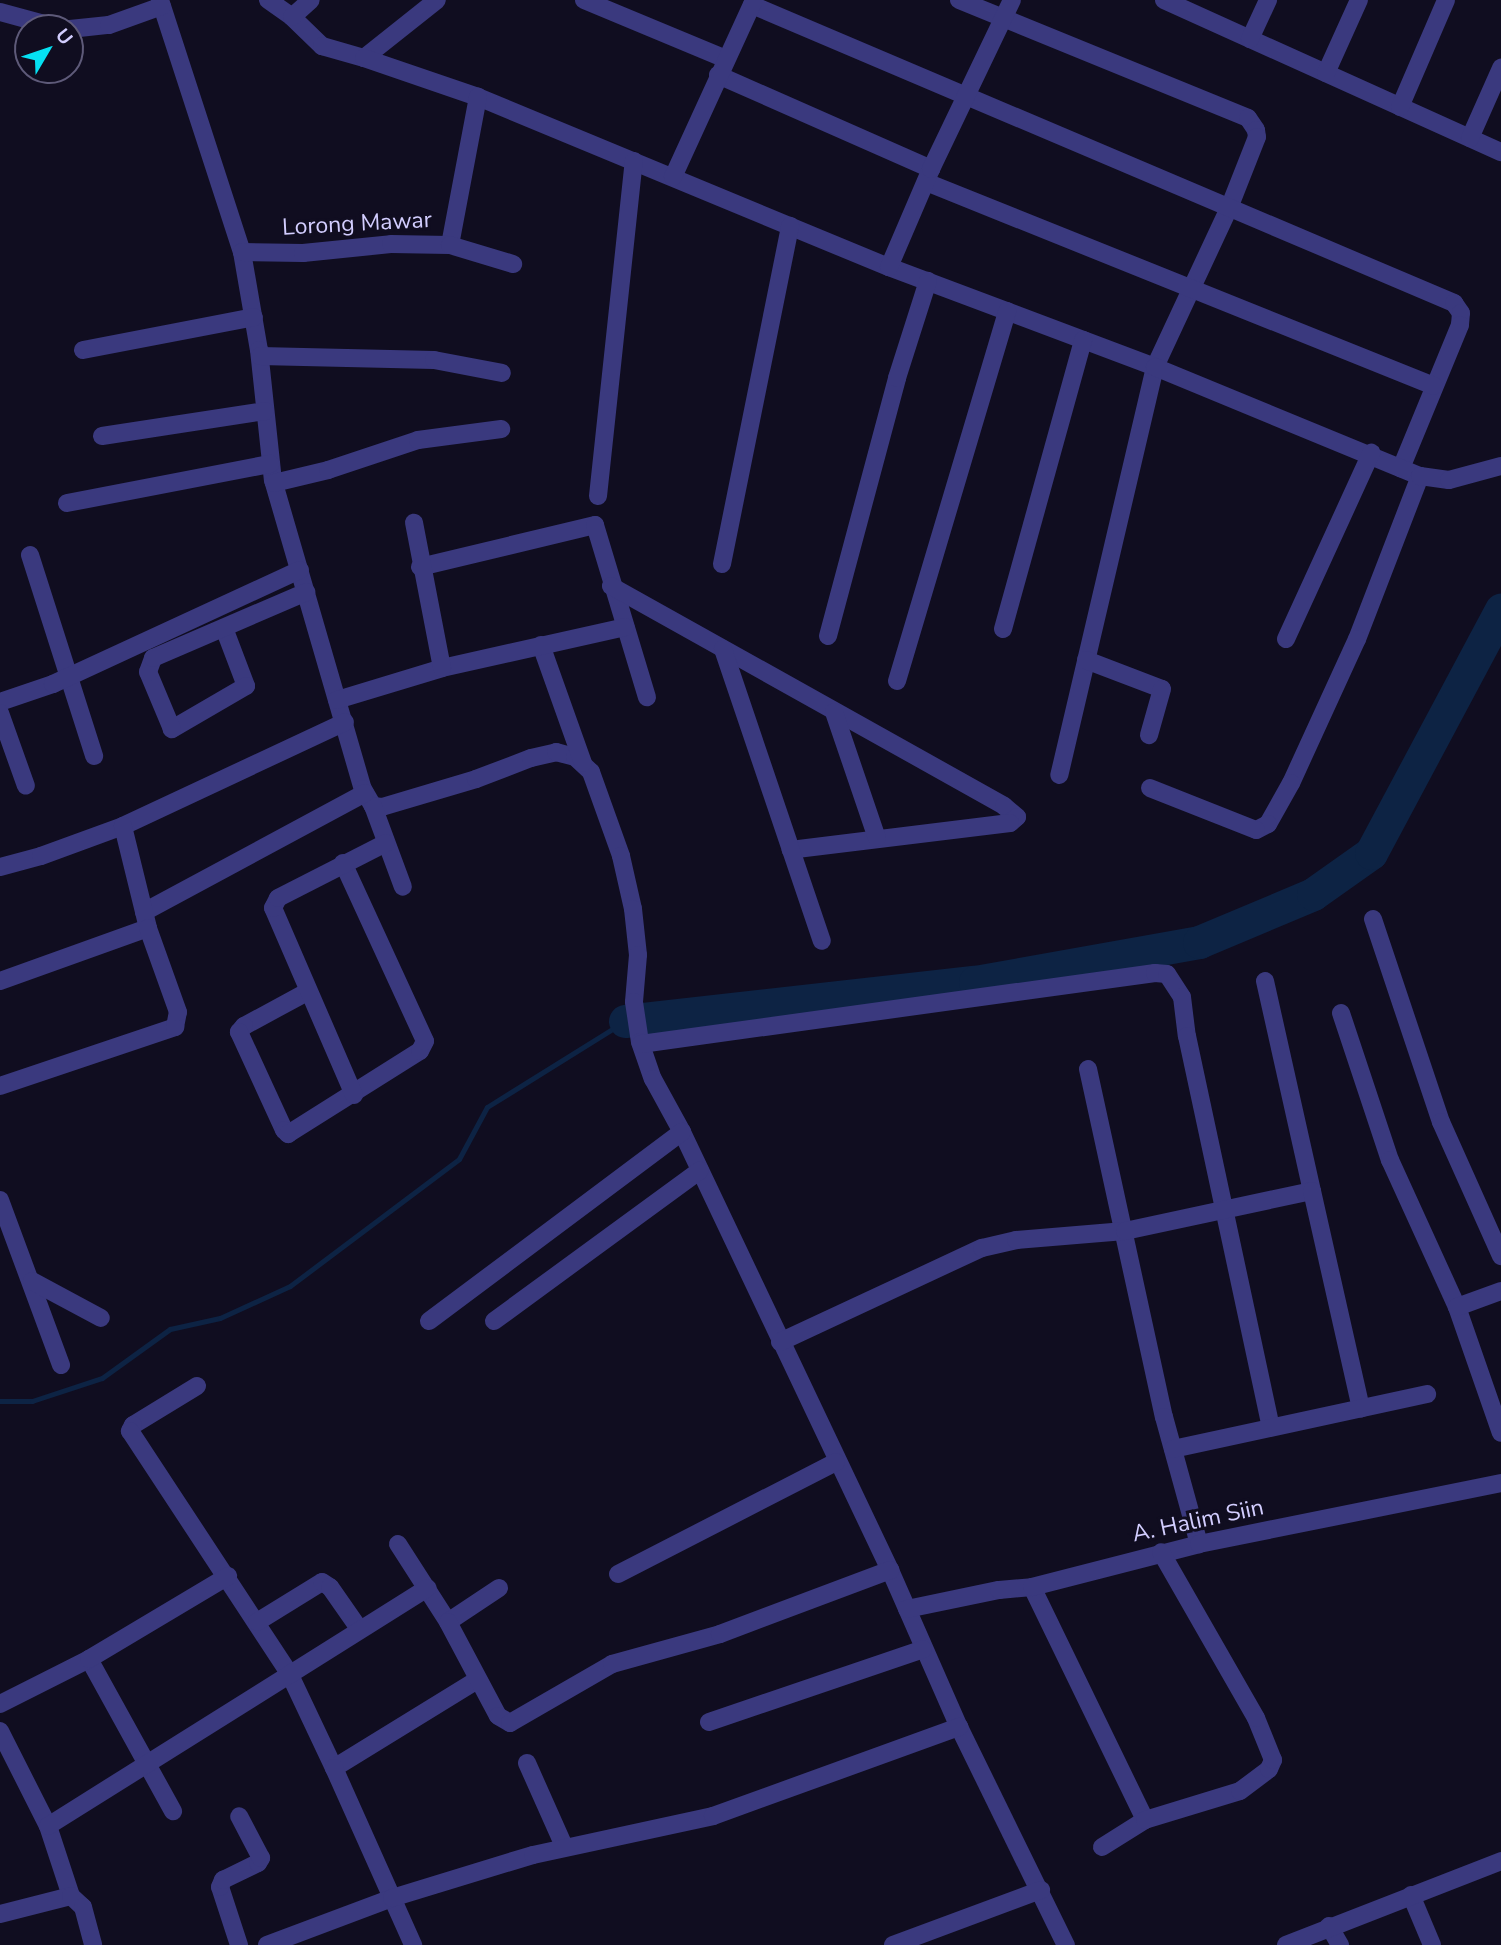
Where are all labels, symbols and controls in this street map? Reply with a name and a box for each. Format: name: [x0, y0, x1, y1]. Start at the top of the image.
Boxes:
north arrow: [14, 14, 84, 84]
text: U: [49, 23, 78, 51]
street label: Lorong Mawar: [281, 206, 433, 242]
street label: A. Halim Siin: [1130, 1494, 1266, 1548]

